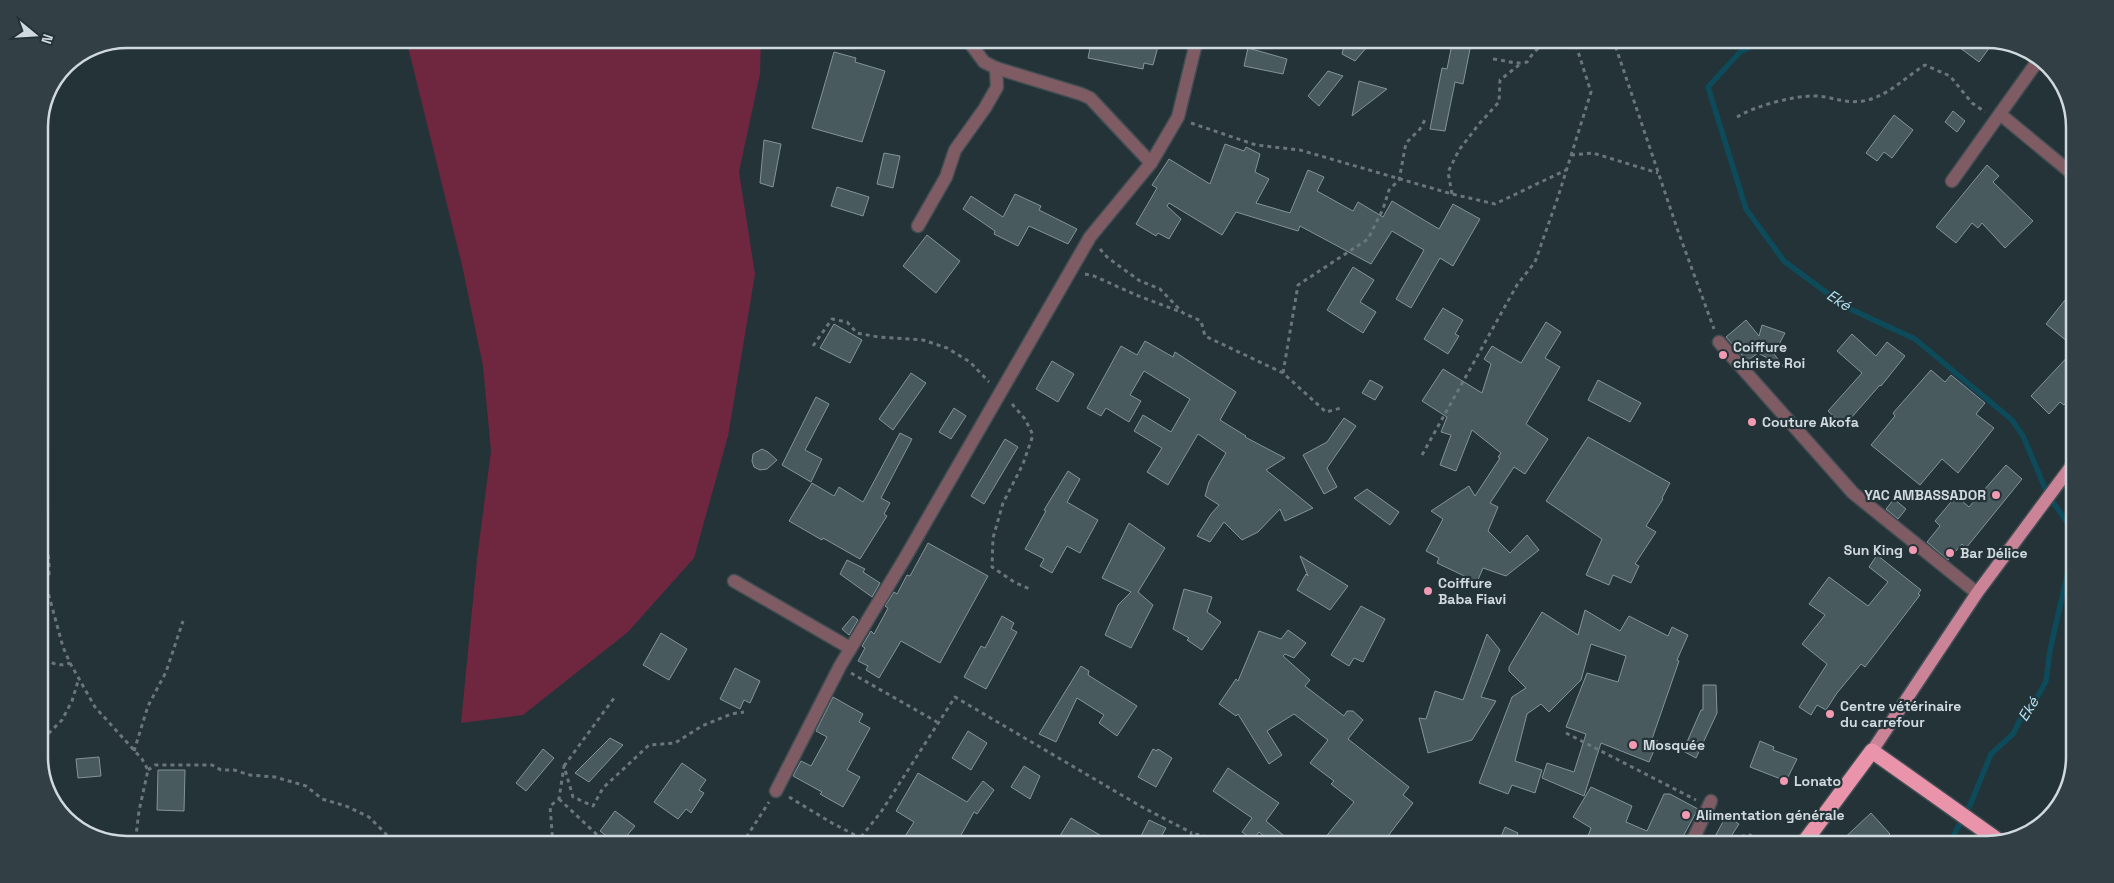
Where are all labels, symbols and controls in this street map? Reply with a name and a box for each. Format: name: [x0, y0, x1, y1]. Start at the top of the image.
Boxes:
north arrow: [10, 10, 60, 60]
text: N: [37, 32, 57, 46]
water label: Eké: [1823, 285, 1856, 315]
place label: Coiffure christe Roi: [1733, 338, 1805, 372]
marker: Coiffure christe Roi: [1717, 349, 1729, 361]
place label: Couture Akofa: [1762, 413, 1859, 431]
marker: Couture Akofa: [1746, 416, 1758, 428]
place label: YAC AMBASSADOR: [1864, 486, 1986, 504]
marker: YAC AMBASSADOR: [1990, 489, 2002, 501]
place label: Sun King: [1844, 541, 1903, 559]
marker: Sun King: [1907, 544, 1919, 556]
place label: Bar Délice: [1960, 544, 2028, 562]
marker: Bar Délice: [1944, 547, 1956, 559]
place label: Coiffure Baba Fiavi: [1438, 574, 1506, 608]
marker: Coiffure Baba Fiavi: [1422, 585, 1434, 597]
water label: Eké: [2013, 692, 2043, 725]
place label: Centre vétérinaire du carrefour: [1840, 697, 1961, 731]
marker: Centre vétérinaire du carrefour: [1824, 708, 1836, 720]
place label: Mosquée: [1643, 736, 1705, 754]
marker: Mosquée: [1627, 739, 1639, 751]
place label: Lonato: [1794, 772, 1841, 790]
marker: Lonato: [1778, 775, 1790, 787]
place label: Alimentation générale: [1696, 806, 1845, 824]
marker: Alimentation générale: [1680, 809, 1692, 821]

